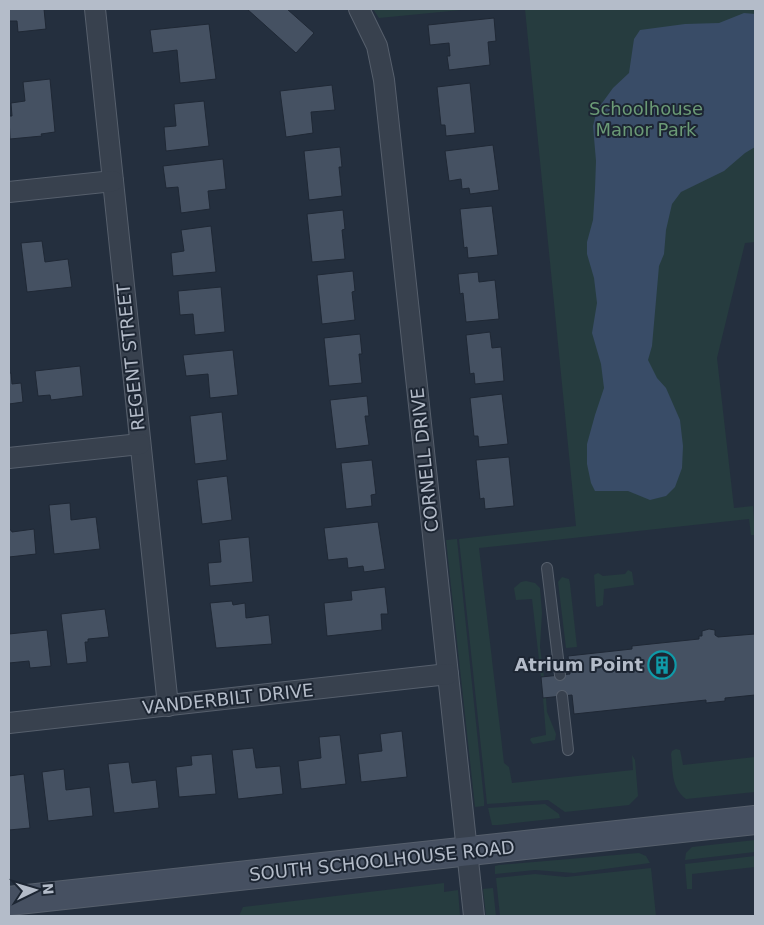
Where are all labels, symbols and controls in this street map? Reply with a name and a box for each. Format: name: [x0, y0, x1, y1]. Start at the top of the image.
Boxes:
park label: Schoolhouse Manor Park: [589, 98, 703, 140]
street label: REGENT STREET: [112, 281, 149, 432]
street label: CORNELL DRIVE: [406, 387, 443, 533]
building icon: Atrium Point: [647, 650, 677, 680]
place label: Atrium Point: [514, 654, 643, 675]
street label: VANDERBILT DRIVE: [141, 679, 315, 718]
street label: SOUTH SCHOOLHOUSE ROAD: [248, 836, 516, 885]
north arrow: [10, 865, 60, 915]
text: N: [39, 882, 56, 895]

